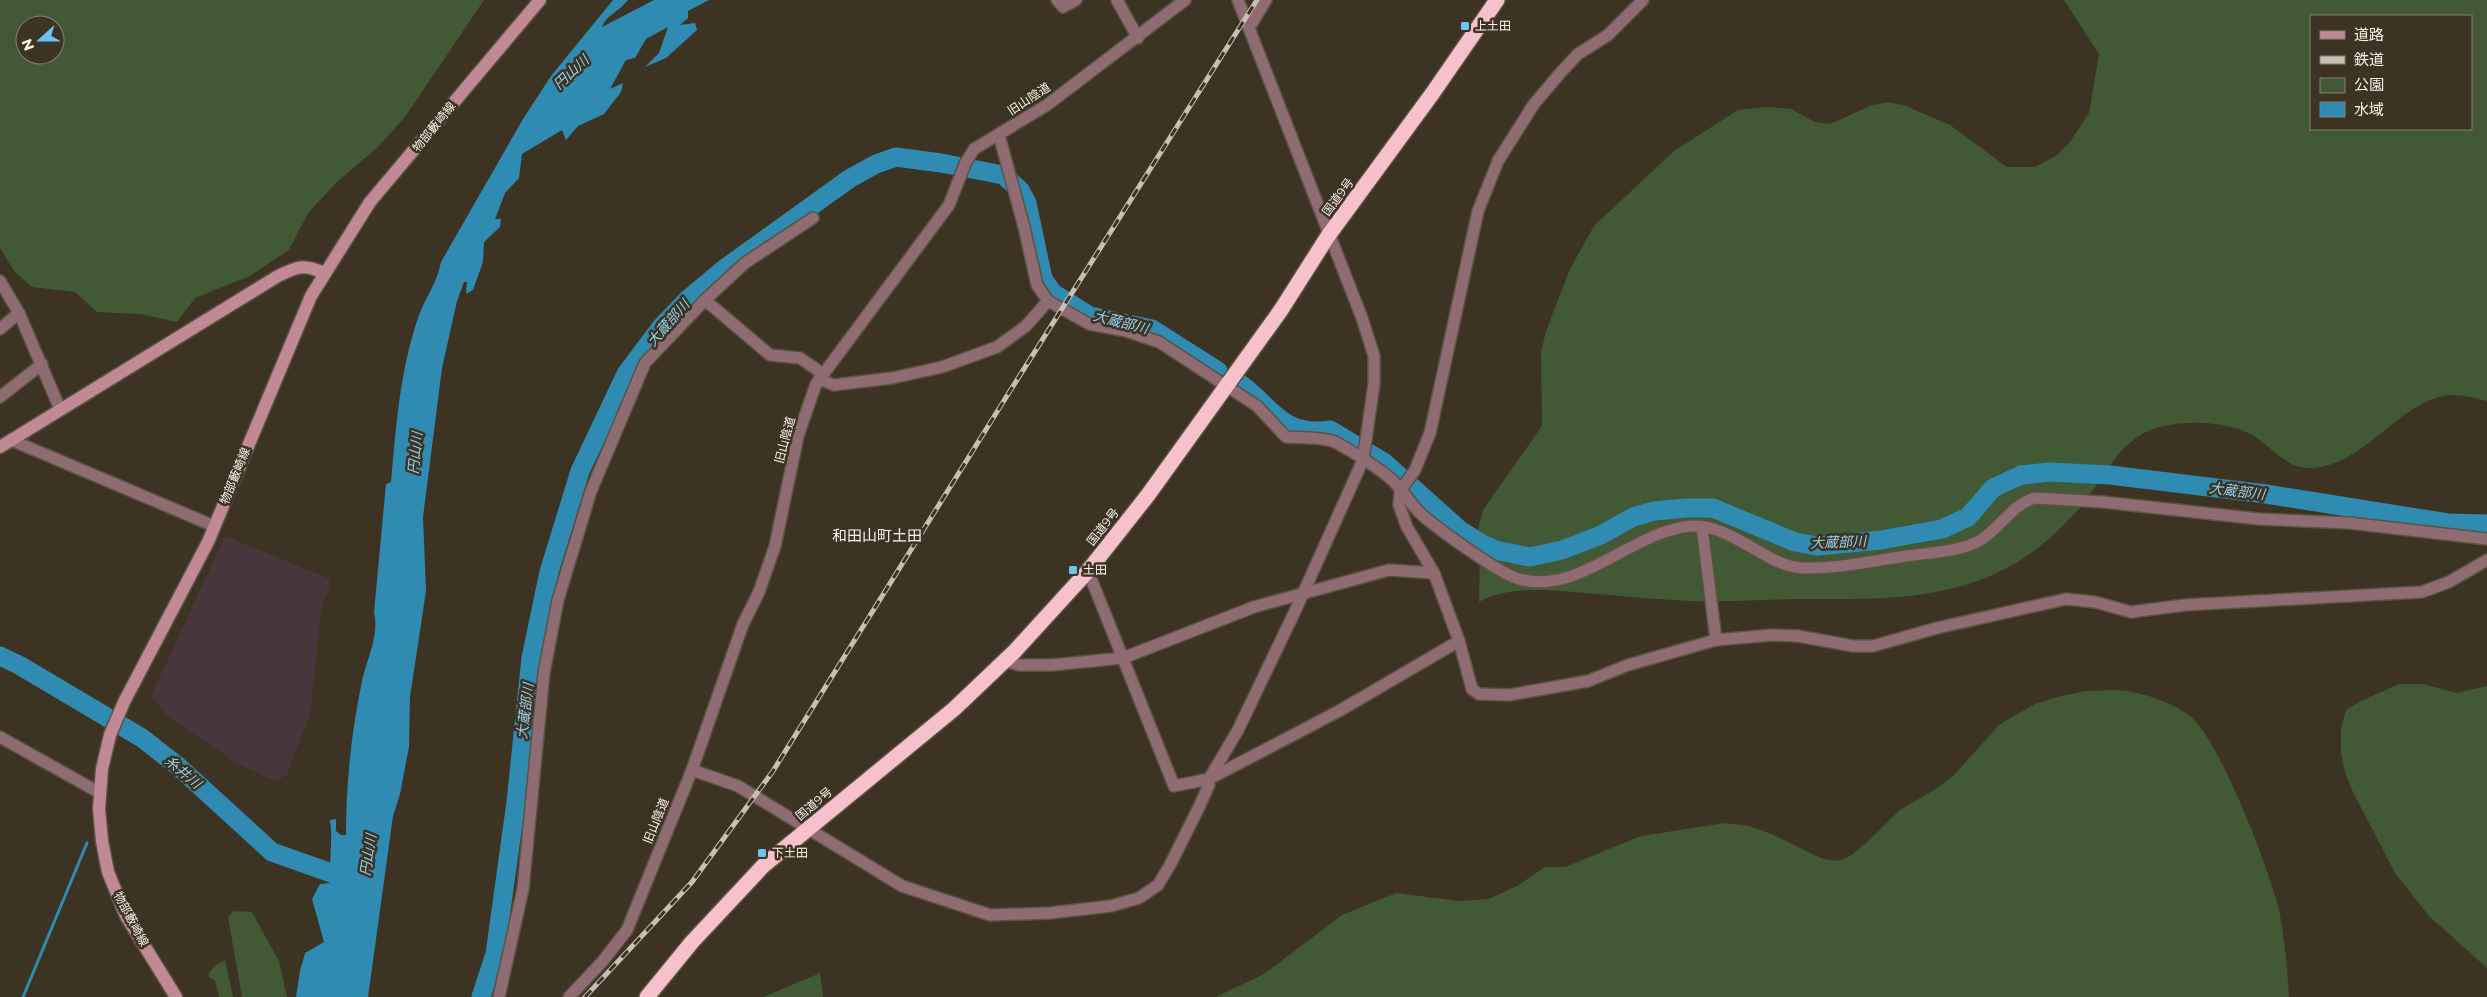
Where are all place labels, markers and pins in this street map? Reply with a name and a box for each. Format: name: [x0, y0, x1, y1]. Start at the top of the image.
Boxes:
place label: 上土田: [1475, 18, 1511, 33]
marker: 上土田: [1459, 20, 1471, 32]
place label: 土田: [1083, 562, 1107, 577]
marker: 土田: [1067, 564, 1079, 576]
place label: 下土田: [772, 845, 808, 860]
marker: 下土田: [756, 847, 768, 859]

